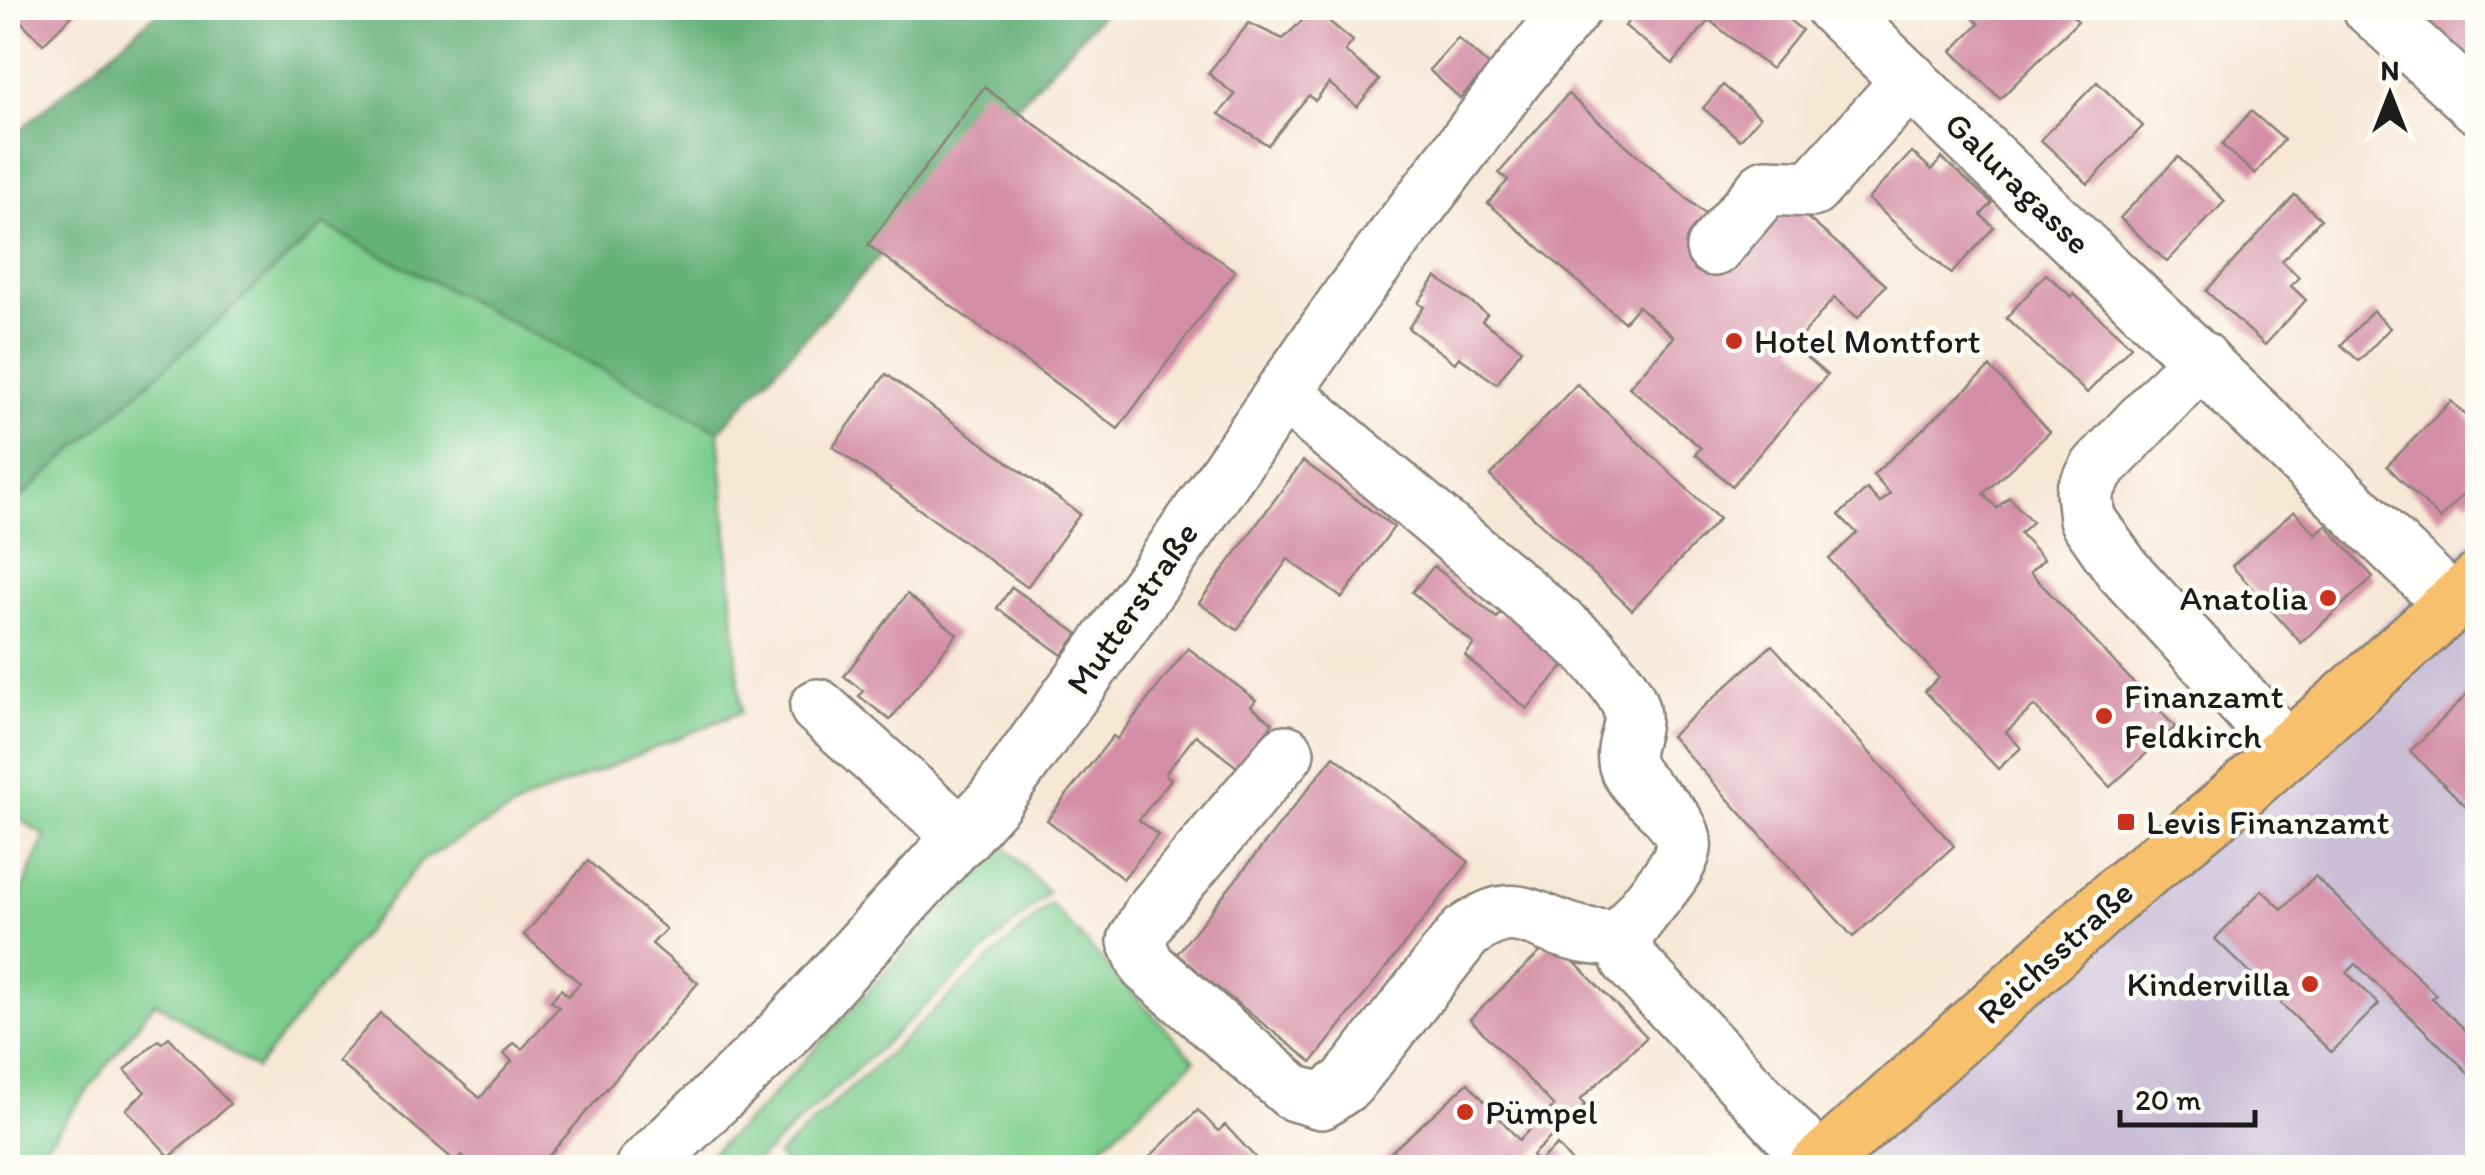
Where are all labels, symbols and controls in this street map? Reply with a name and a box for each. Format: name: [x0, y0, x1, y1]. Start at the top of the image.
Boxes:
north arrow: [2340, 45, 2440, 145]
text: N: [2381, 53, 2399, 87]
street label: Galuragasse: [1936, 103, 2100, 263]
place label: Hotel Montfort: [1754, 320, 1981, 362]
marker: Hotel Montfort: [1723, 330, 1745, 352]
street label: Mutterstraße: [1057, 514, 1207, 702]
place label: Anatolia: [2180, 577, 2308, 619]
marker: Anatolia: [2317, 587, 2339, 609]
place label: Finanzamt Feldkirch: [2124, 675, 2284, 757]
marker: Finanzamt Feldkirch: [2093, 705, 2115, 727]
place label: Levis Finanzamt: [2146, 801, 2390, 843]
marker: Levis Finanzamt: [2115, 811, 2137, 833]
street label: Reichsstraße: [1968, 871, 2142, 1033]
place label: Kindervilla: [2127, 963, 2290, 1005]
marker: Kindervilla: [2299, 973, 2321, 995]
scale bar: [2120, 1065, 2255, 1127]
text: 20 m: [2135, 1081, 2201, 1118]
place label: Pümpel: [1485, 1091, 1598, 1133]
marker: Pümpel: [1454, 1101, 1476, 1123]

